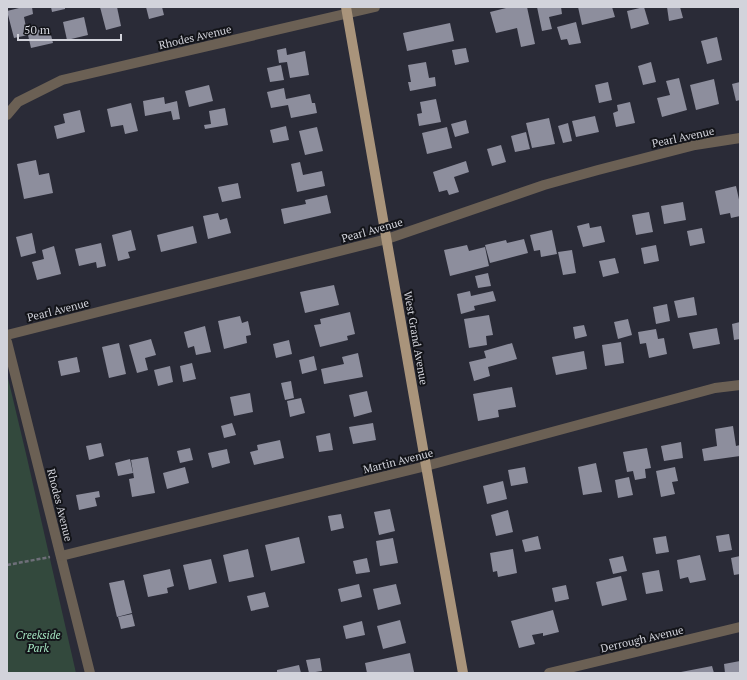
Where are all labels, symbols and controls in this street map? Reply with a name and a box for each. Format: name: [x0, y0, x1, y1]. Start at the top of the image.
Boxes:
scale bar: [18, 16, 121, 42]
text: 50 m: [24, 22, 51, 37]
street label: Rhodes Avenue: [157, 22, 233, 52]
street label: Pearl Avenue: [651, 123, 716, 150]
street label: Pearl Avenue: [340, 214, 405, 245]
street label: West Grand Avenue: [401, 290, 431, 386]
street label: Pearl Avenue: [26, 295, 91, 324]
street label: Martin Avenue: [362, 445, 435, 476]
street label: Rhodes Avenue: [44, 467, 76, 543]
street label: Derrough Avenue: [599, 623, 685, 655]
park label: Creekside Park: [15, 628, 61, 655]

